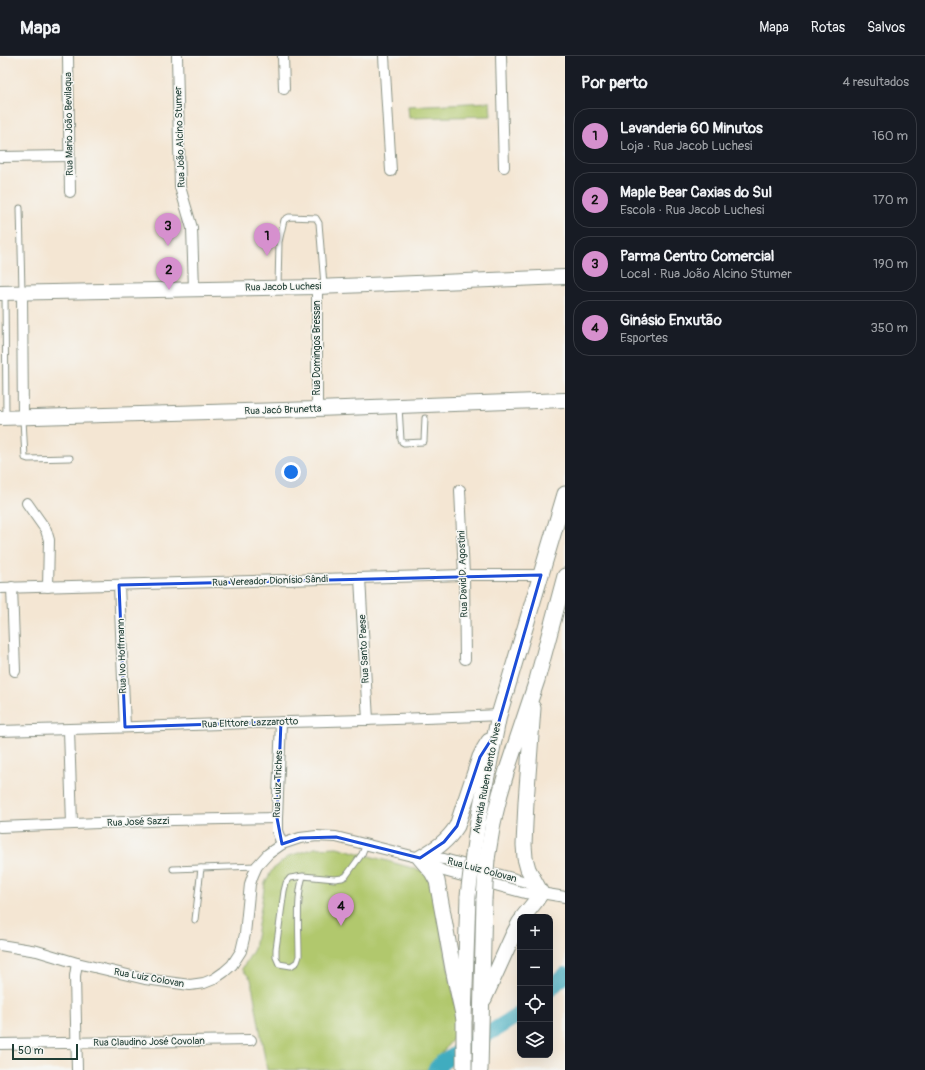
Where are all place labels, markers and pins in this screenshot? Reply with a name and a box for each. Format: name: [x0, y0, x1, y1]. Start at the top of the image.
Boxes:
pin: 3: [155, 213, 181, 246]
pin: 1: [254, 223, 280, 256]
pin: 2: [156, 257, 182, 290]
pin: 4: [328, 893, 354, 926]

